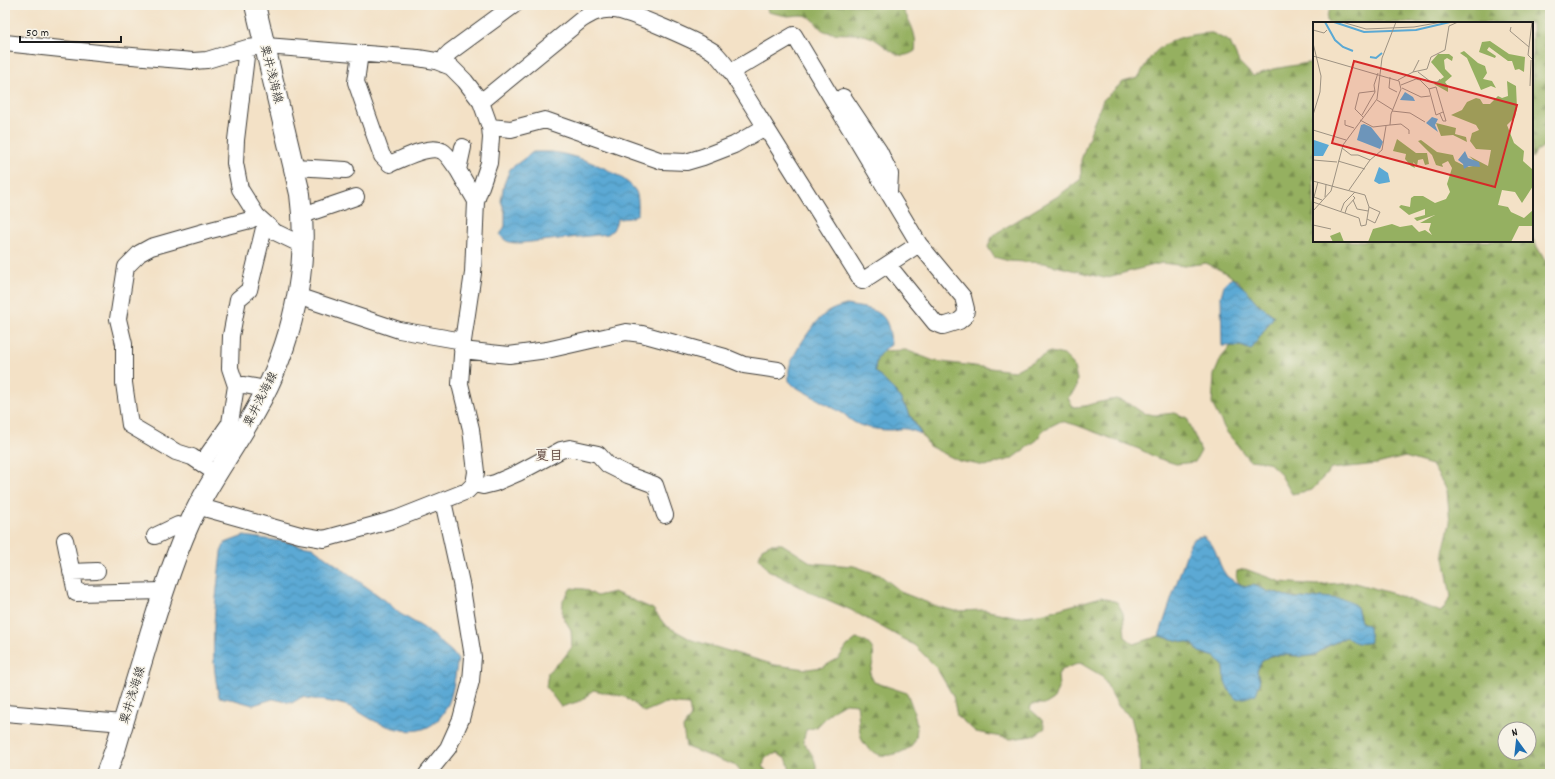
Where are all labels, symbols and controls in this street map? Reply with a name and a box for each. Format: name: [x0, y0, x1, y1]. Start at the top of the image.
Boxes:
scale bar: [20, 18, 121, 44]
inset map: [1313, 22, 1533, 242]
text: 50 m: [26, 25, 49, 42]
street label: 粟井浅海線: [255, 43, 286, 106]
street label: 粟井浅海線: [240, 369, 283, 430]
district label: 夏目: [535, 447, 563, 467]
street label: 粟井浅海線: [117, 664, 150, 727]
north arrow: [1497, 721, 1537, 761]
text: N: [1510, 725, 1520, 742]

